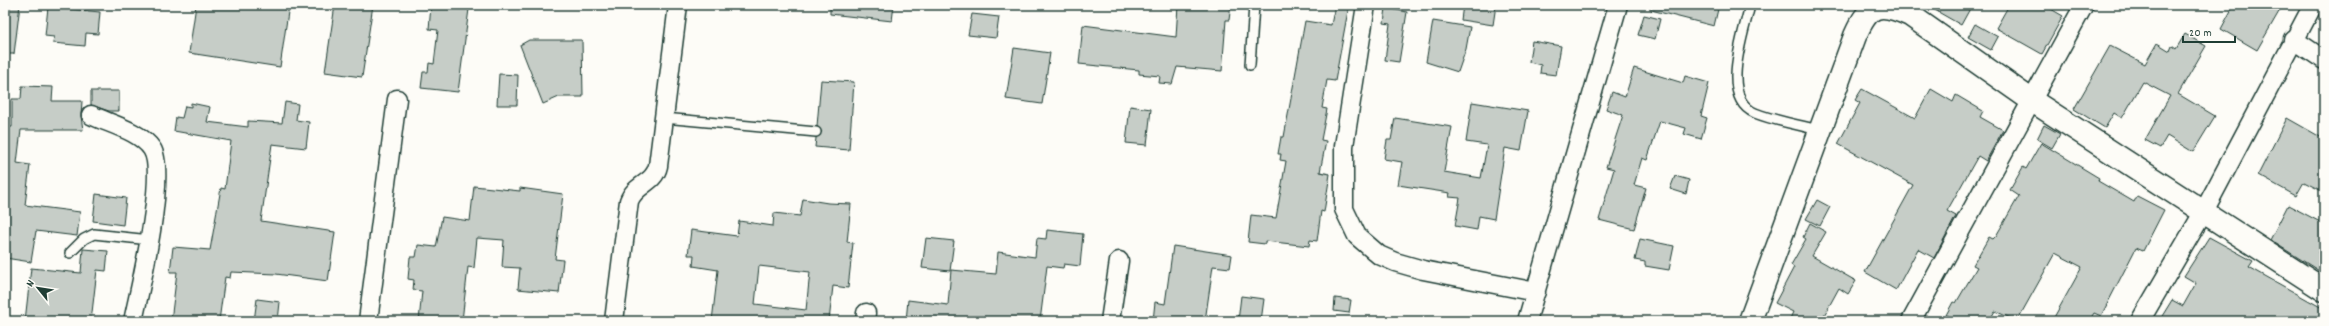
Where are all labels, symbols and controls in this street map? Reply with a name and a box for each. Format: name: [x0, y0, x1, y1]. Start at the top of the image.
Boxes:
scale bar: [2183, 18, 2235, 44]
text: 20 m: [2189, 25, 2212, 42]
north arrow: [18, 268, 58, 308]
text: N: [23, 277, 40, 290]

